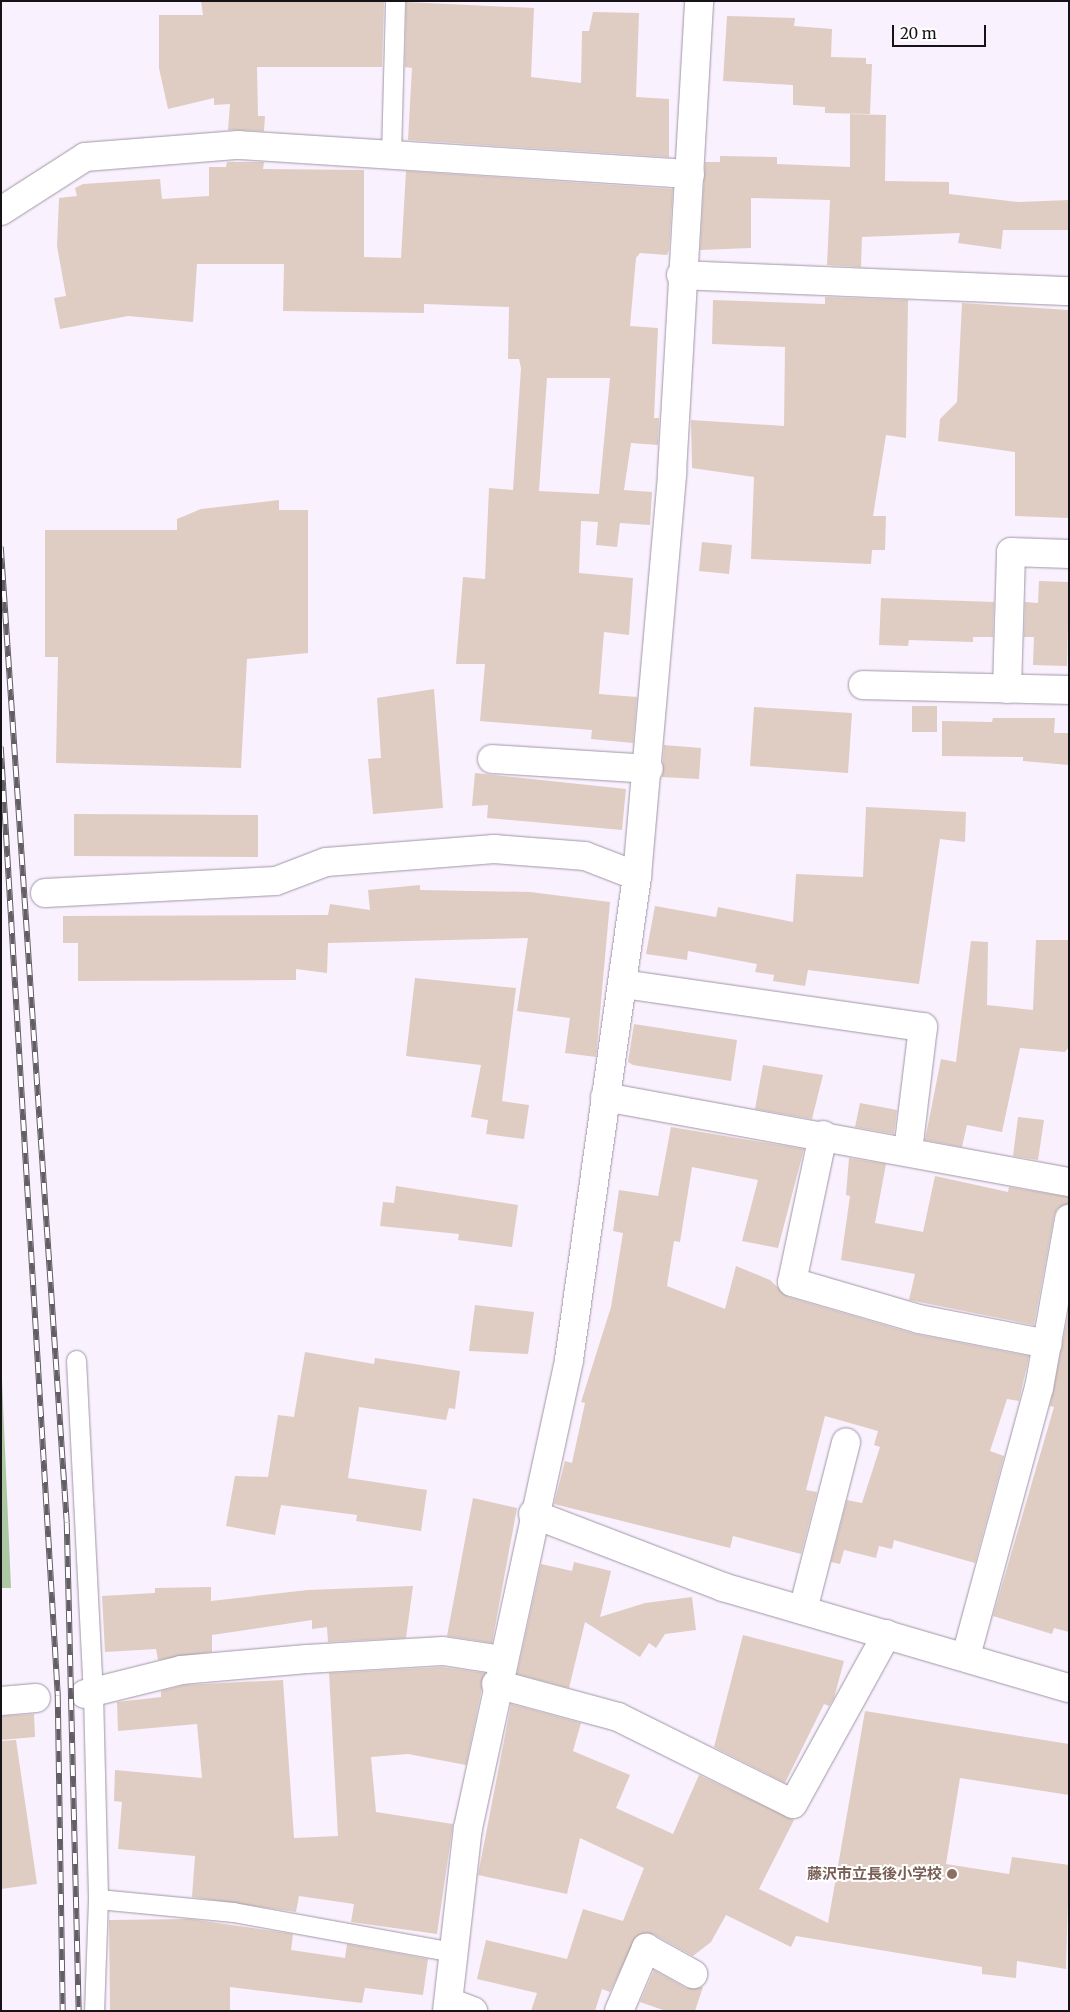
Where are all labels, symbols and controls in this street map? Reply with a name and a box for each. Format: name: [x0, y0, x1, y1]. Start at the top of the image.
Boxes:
scale bar: [895, 15, 989, 47]
text: 20 m: [900, 24, 937, 43]
place label: 藤沢市立長後小学校: [807, 1865, 942, 1883]
marker: 藤沢市立長後小学校: [946, 1868, 958, 1880]

